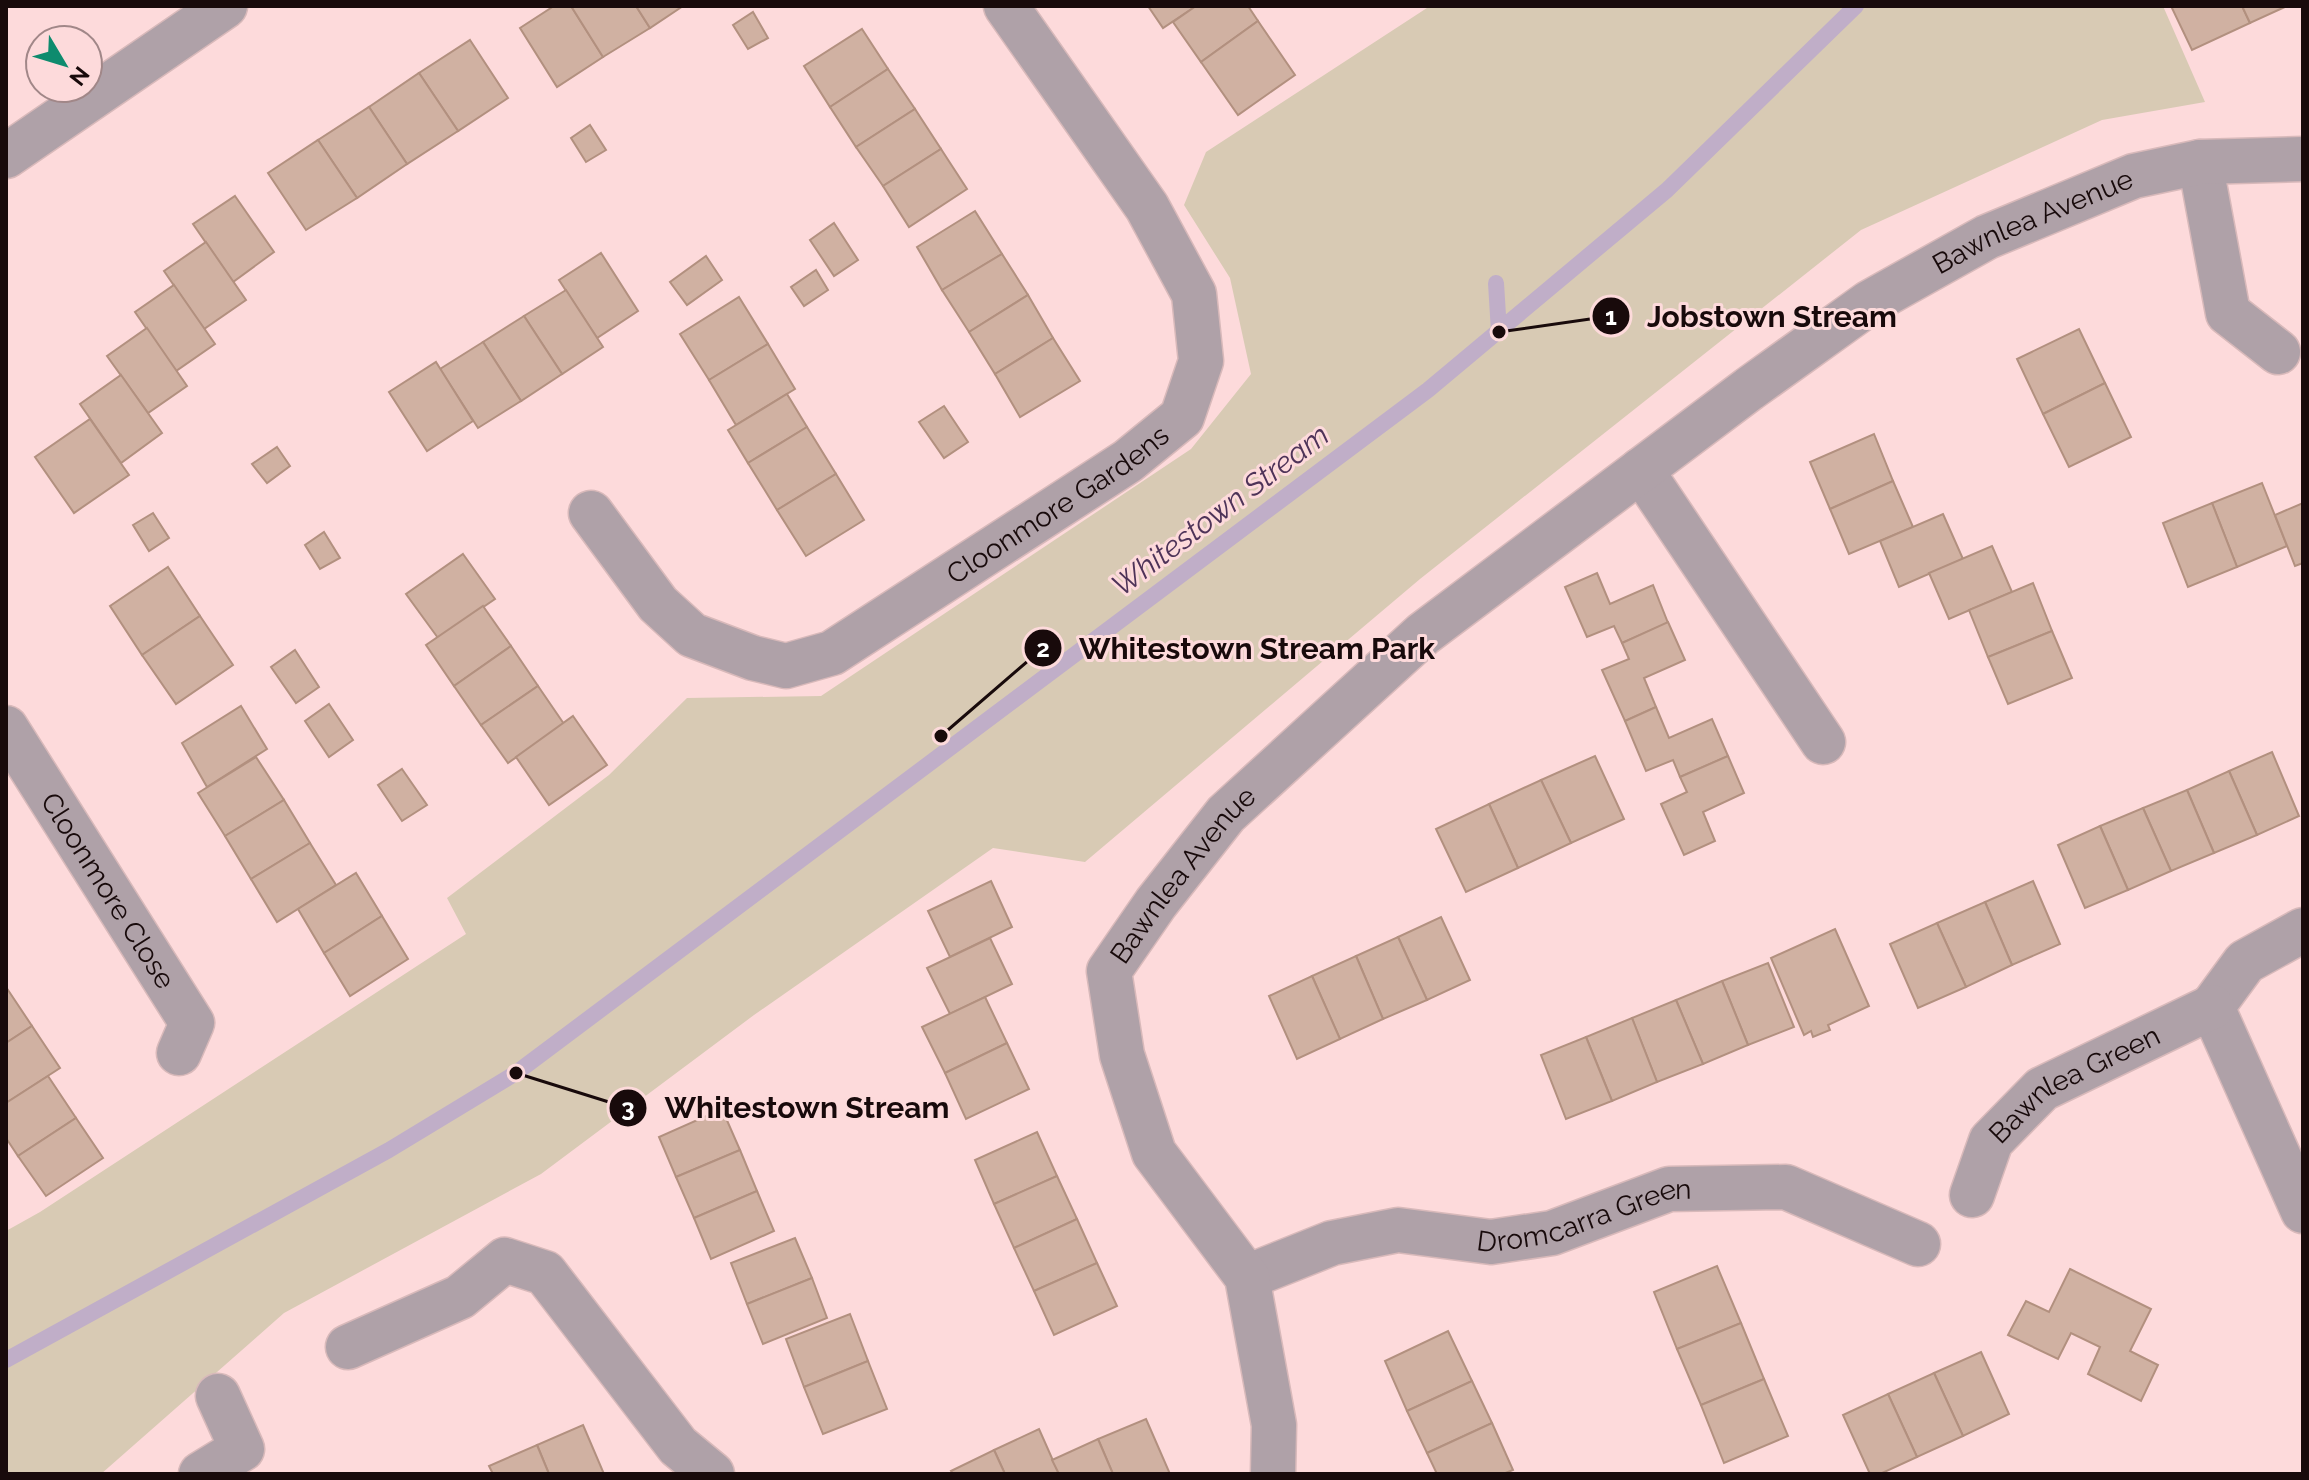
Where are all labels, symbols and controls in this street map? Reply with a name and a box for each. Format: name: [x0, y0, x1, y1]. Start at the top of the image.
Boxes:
north arrow: [24, 24, 104, 104]
text: N: [64, 62, 95, 91]
street label: Bawnlea Avenue: [1926, 162, 2138, 281]
callout: Jobstown Stream: [1591, 289, 1913, 343]
text: Jobstown Stream: [1647, 299, 1897, 334]
text: 1: [1605, 302, 1617, 331]
water label: Whitestown Stream: [1105, 417, 1335, 603]
street label: Cloonmore Gardens: [940, 418, 1175, 591]
callout: Whitestown Stream Park: [1023, 621, 1451, 675]
text: Whitestown Stream Park: [1079, 631, 1435, 666]
text: 2: [1036, 634, 1050, 663]
street label: Bawnlea Avenue: [1103, 779, 1262, 969]
street label: Cloonmore Close: [34, 786, 182, 995]
street label: Bawnlea Green: [1982, 1018, 2165, 1150]
callout: Whitestown Stream: [608, 1081, 965, 1135]
text: Whitestown Stream: [665, 1090, 949, 1125]
text: 3: [621, 1093, 635, 1122]
street label: Dromcarra Green: [1475, 1171, 1692, 1259]

